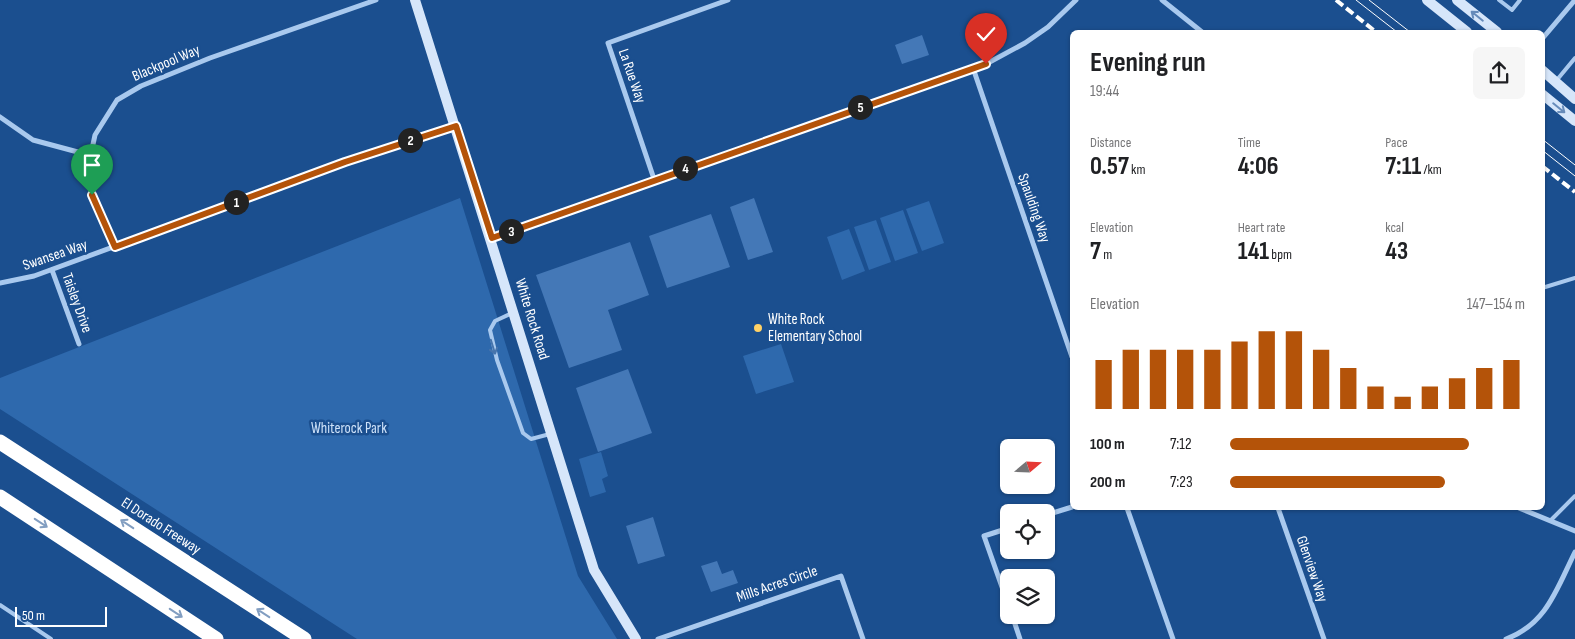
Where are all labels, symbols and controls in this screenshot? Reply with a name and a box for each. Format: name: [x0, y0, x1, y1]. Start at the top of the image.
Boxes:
one-way arrow: [1470, 11, 1483, 22]
pin: [965, 13, 1007, 64]
icon: check: [972, 20, 1000, 48]
street label: Blackpool Way: [129, 40, 203, 86]
street label: La Rue Way: [614, 46, 650, 106]
text: Evening run: [1090, 46, 1206, 79]
button: share: [1473, 47, 1525, 99]
text: 19:44: [1090, 82, 1119, 101]
pin: 5: [848, 94, 872, 120]
text: 5: [857, 99, 864, 116]
one-way arrow: [1552, 102, 1565, 113]
pin: 2: [398, 128, 422, 152]
text: 2: [407, 132, 414, 149]
text: Distance: [1090, 134, 1131, 151]
text: Time: [1238, 134, 1261, 151]
text: Pace: [1385, 134, 1408, 151]
pin: [71, 144, 113, 195]
icon: arrive: [78, 151, 106, 179]
text: 0.57: [1090, 151, 1129, 182]
text: 4:06: [1238, 151, 1279, 182]
text: 7:11: [1385, 151, 1421, 182]
pin: 4: [672, 156, 698, 180]
text: 4: [682, 160, 689, 177]
text: km: [1129, 161, 1145, 178]
text: /km: [1421, 161, 1442, 178]
street label: Spaulding Way: [1013, 171, 1055, 245]
pin: 1: [224, 190, 248, 214]
text: 1: [234, 194, 239, 211]
pin: 3: [498, 218, 524, 244]
text: Elevation: [1090, 219, 1133, 236]
text: Heart rate: [1238, 219, 1285, 236]
text: kcal: [1385, 219, 1404, 236]
text: 3: [508, 223, 515, 240]
street label: Swansea Way: [20, 235, 90, 275]
text: 7: [1090, 236, 1101, 267]
text: 141: [1238, 236, 1269, 267]
text: 43: [1385, 236, 1408, 267]
text: m: [1101, 246, 1112, 263]
text: bpm: [1269, 246, 1292, 263]
street label: Taisley Drive: [57, 271, 97, 335]
street label: White Rock Road: [511, 276, 553, 362]
text: Elevation: [1090, 295, 1139, 314]
text: 147–154 m: [1467, 295, 1525, 314]
place label: White Rock Elementary School: [768, 310, 862, 346]
marker: White Rock Elementary School: [752, 322, 764, 334]
one-way arrow: [488, 339, 498, 355]
park label: Whiterock Park: [311, 419, 387, 438]
text: 100 m: [1090, 435, 1125, 454]
text: 7:12: [1170, 435, 1192, 454]
north arrow: [1000, 439, 1055, 494]
map controls: [1000, 439, 1055, 624]
text: 200 m: [1090, 473, 1125, 492]
text: 7:23: [1170, 473, 1193, 492]
street label: El Dorado Freeway: [118, 493, 205, 559]
button: locate: [1000, 504, 1055, 559]
one-way arrow: [33, 519, 47, 529]
one-way arrow: [120, 519, 134, 529]
street label: Glenview Way: [1292, 533, 1332, 605]
street label: Mills Acres Circle: [734, 561, 820, 607]
button: layers: [1000, 569, 1055, 624]
scale bar: [15, 604, 108, 627]
text: 50 m: [22, 607, 45, 624]
one-way arrow: [256, 607, 270, 618]
one-way arrow: [169, 608, 183, 618]

